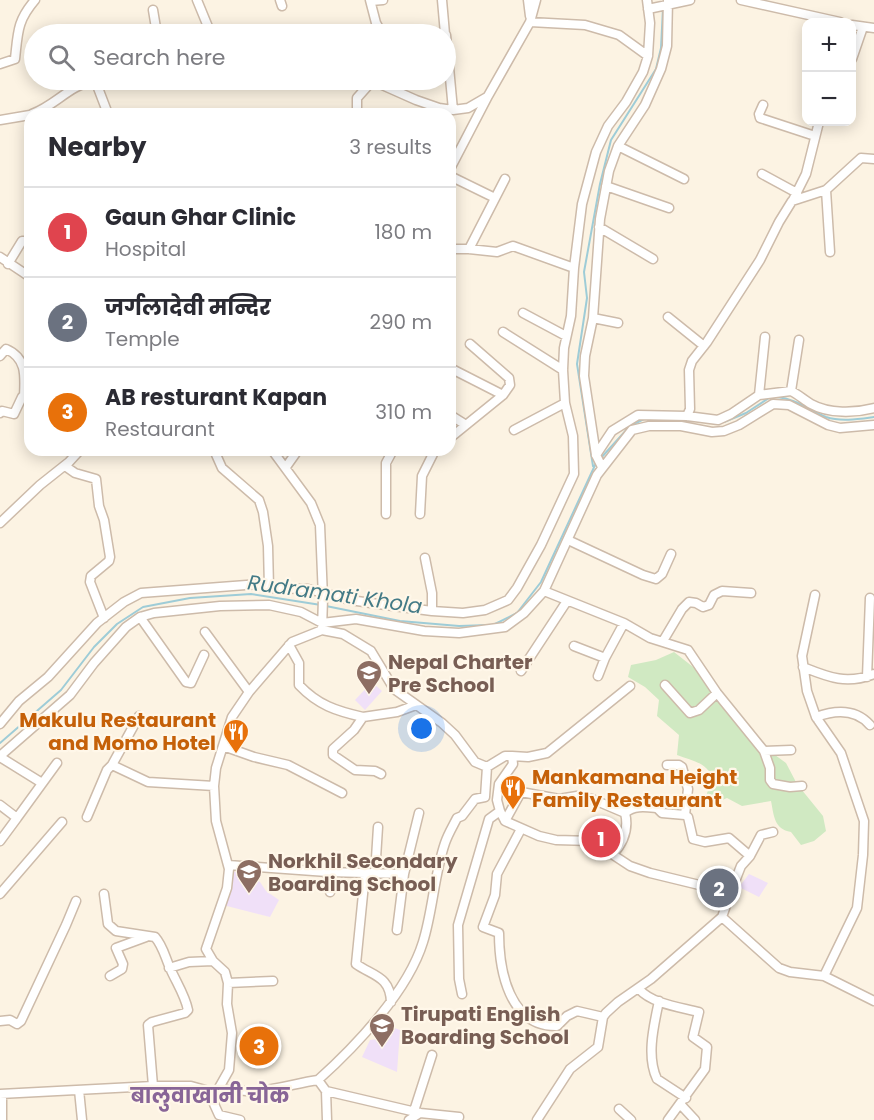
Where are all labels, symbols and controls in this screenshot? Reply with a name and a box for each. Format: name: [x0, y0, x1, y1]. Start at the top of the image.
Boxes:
map controls: [802, 18, 856, 126]
button: +: [802, 18, 856, 72]
search box: [24, 24, 456, 90]
icon: search: [45, 41, 78, 74]
text: Search here: [93, 42, 226, 73]
button: −: [802, 72, 856, 126]
text: Nearby: [48, 129, 146, 165]
text: 3 results: [349, 133, 432, 161]
text: Gaun Ghar Clinic: [105, 202, 296, 233]
text: 1: [64, 218, 71, 246]
text: 180 m: [374, 218, 432, 246]
text: Hospital: [105, 235, 186, 263]
text: जर्गलादेवी मन्दिर: [105, 292, 271, 323]
text: 2: [62, 308, 73, 336]
text: 290 m: [369, 308, 432, 336]
text: Temple: [105, 325, 180, 353]
text: AB resturant Kapan: [105, 382, 327, 413]
text: 3: [61, 398, 74, 426]
text: 310 m: [375, 398, 432, 426]
text: Restaurant: [105, 415, 215, 443]
water label: Rudramati Khola: [246, 567, 424, 621]
place label: Nepal Charter Pre School: [388, 648, 533, 699]
school or university icon: Nepal Charter Pre School: [354, 658, 384, 696]
place label: Makulu Restaurant and Momo Hotel: [19, 706, 216, 757]
your location: [407, 714, 436, 743]
restaurant icon: Makulu Restaurant and Momo Hotel: [221, 717, 251, 755]
place label: Mankamana Height Family Restaurant: [532, 763, 737, 814]
restaurant icon: Mankamana Height Family Restaurant: [498, 773, 528, 811]
pin: 1: [582, 816, 620, 860]
place label: Norkhil Secondary Boarding School: [268, 847, 458, 898]
school or university icon: Norkhil Secondary Boarding School: [234, 857, 264, 895]
pin: 2: [700, 866, 738, 910]
place label: Tirupati English Boarding School: [401, 1000, 569, 1051]
school or university icon: Tirupati English Boarding School: [367, 1011, 397, 1049]
pin: 3: [240, 1024, 278, 1068]
district label: बालुवाखानी चोक: [129, 1081, 290, 1112]

